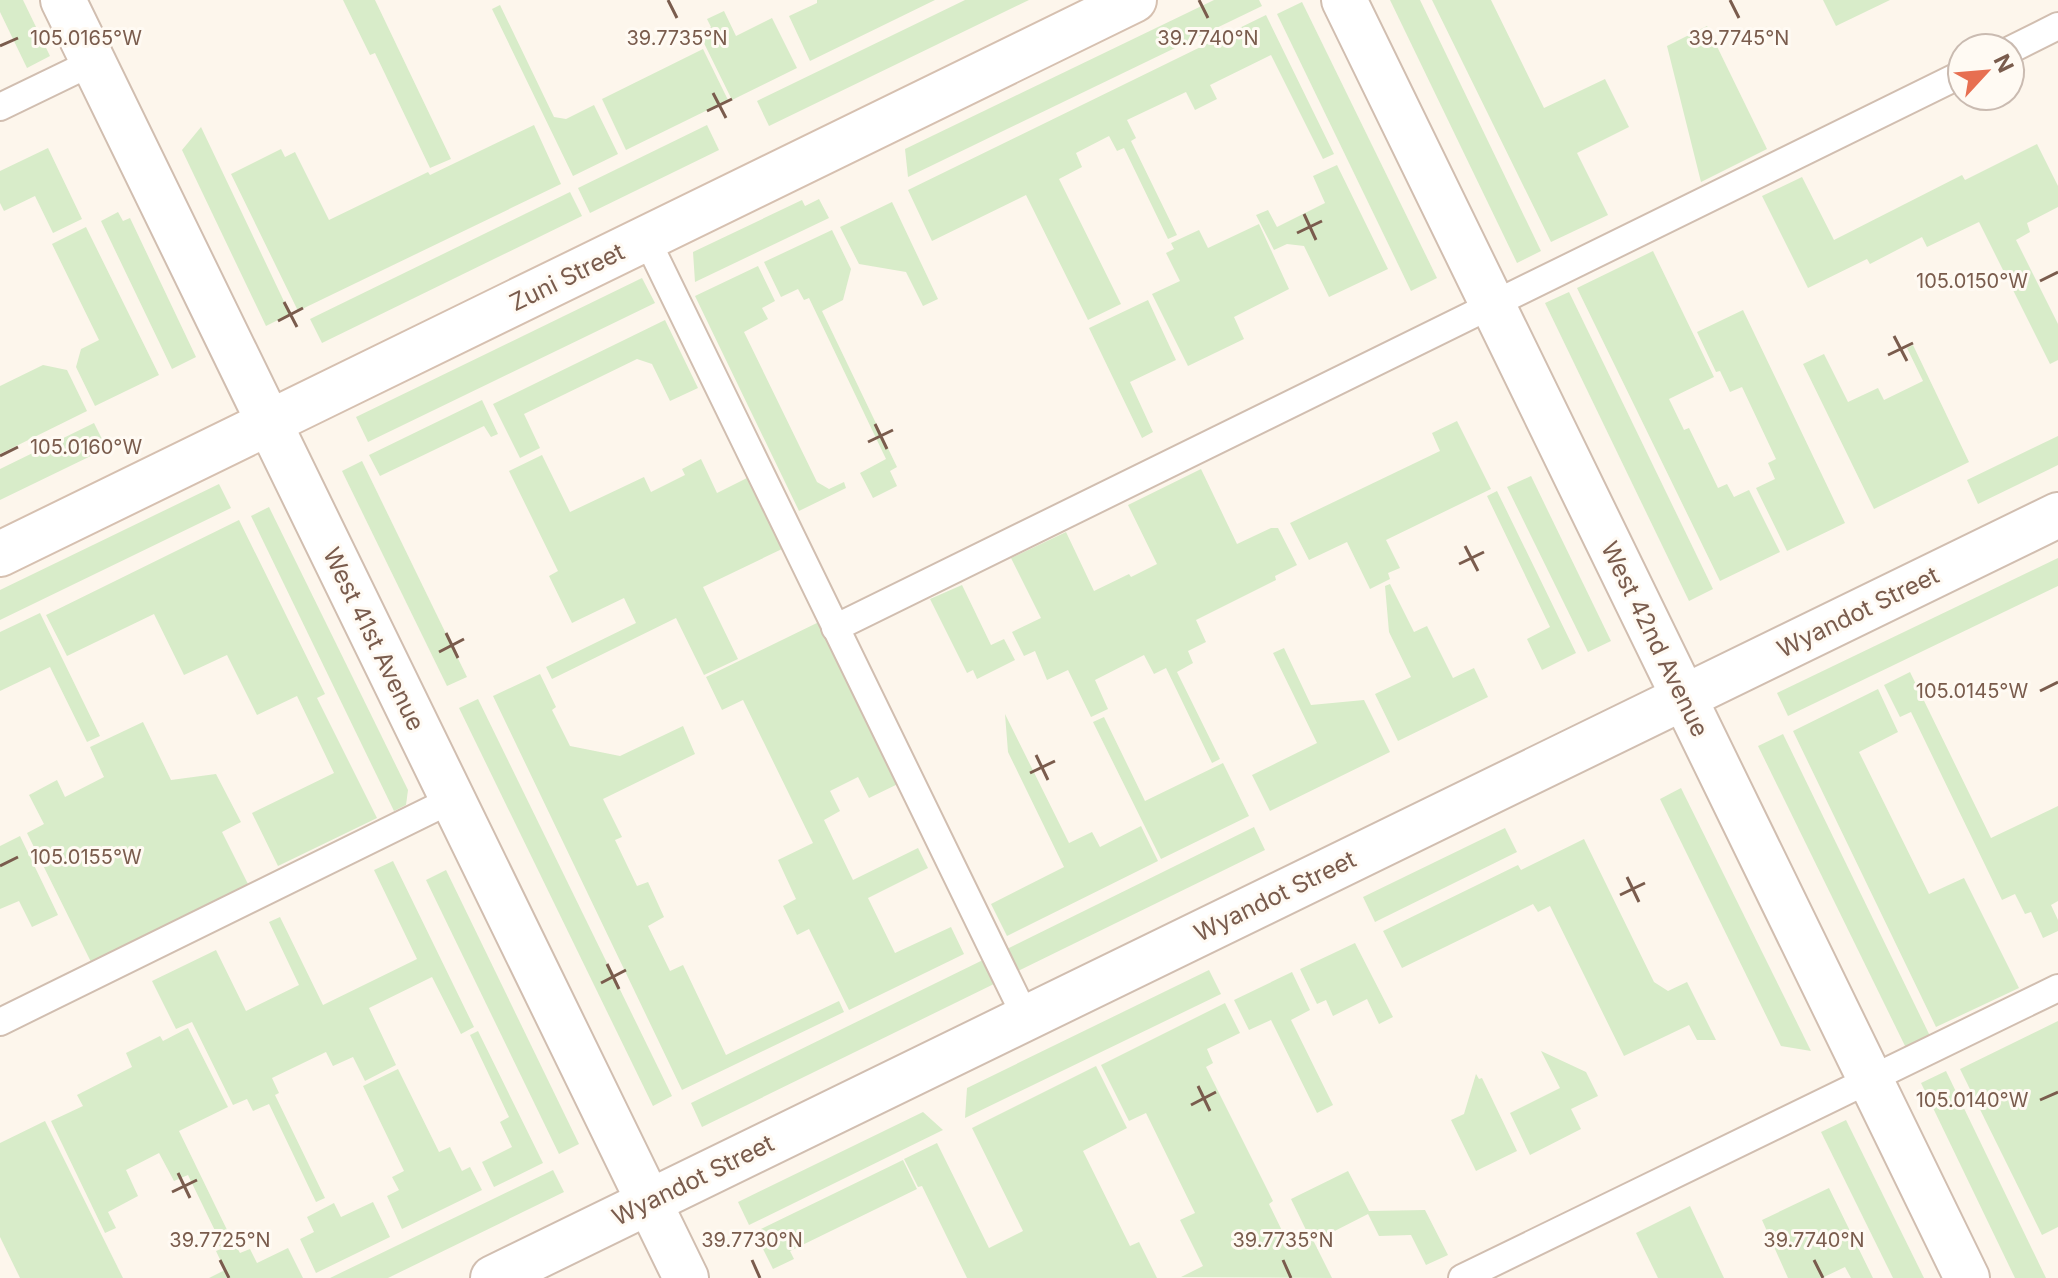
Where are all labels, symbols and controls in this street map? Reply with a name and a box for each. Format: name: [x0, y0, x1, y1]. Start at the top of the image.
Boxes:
text: 105.0165°W: [30, 26, 142, 50]
text: 39.7735°N: [626, 26, 728, 50]
text: 39.7740°N: [1157, 26, 1259, 50]
text: 39.7745°N: [1689, 26, 1789, 50]
north arrow: [1946, 32, 2026, 112]
text: N: [1989, 50, 2019, 76]
street label: Zuni Street: [505, 237, 629, 317]
text: 105.0150°W: [1916, 269, 2028, 293]
text: 105.0160°W: [30, 435, 142, 459]
street label: West 42nd Avenue: [1595, 537, 1715, 741]
street label: West 41st Avenue: [317, 543, 431, 735]
street label: Wyandot Street: [1773, 560, 1944, 664]
text: 105.0145°W: [1916, 679, 2028, 703]
street label: Wyandot Street: [1190, 844, 1361, 948]
text: 105.0155°W: [30, 845, 142, 869]
text: 105.0140°W: [1916, 1088, 2029, 1112]
street label: Wyandot Street: [608, 1128, 779, 1232]
text: 39.7725°N: [169, 1228, 271, 1252]
text: 39.7730°N: [701, 1228, 803, 1252]
text: 39.7735°N: [1232, 1228, 1334, 1252]
text: 39.7740°N: [1763, 1228, 1865, 1252]

